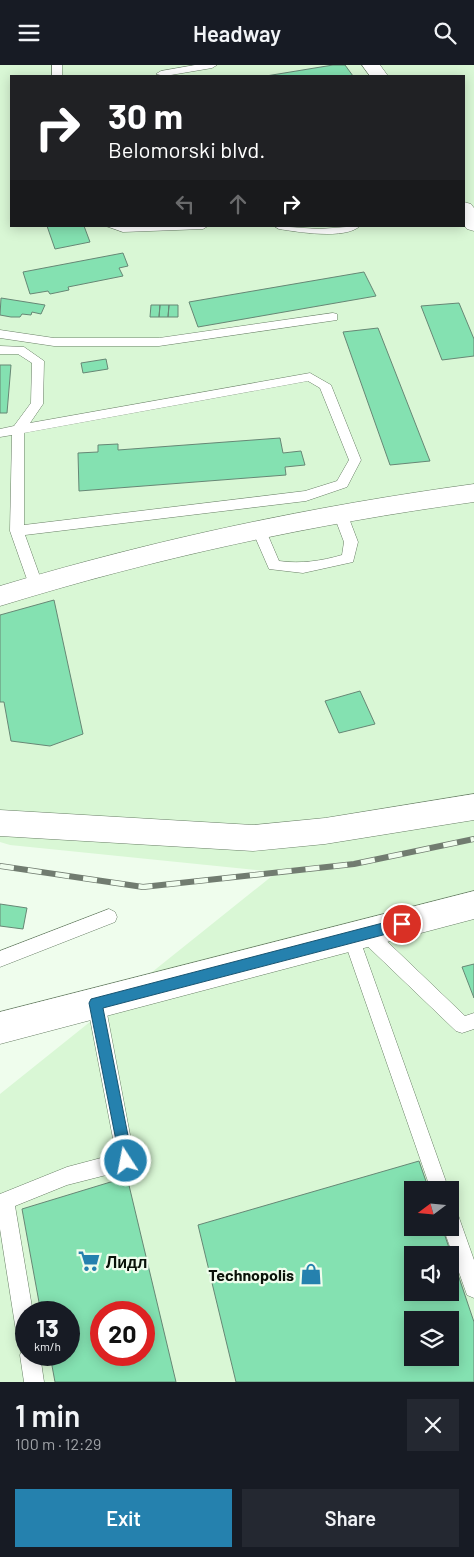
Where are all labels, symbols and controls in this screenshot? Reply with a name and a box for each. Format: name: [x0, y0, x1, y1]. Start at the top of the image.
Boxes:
icon: menu: [15, 19, 43, 47]
icon: search: [431, 19, 459, 47]
text: Headway: [193, 20, 281, 46]
text: 30 m: [108, 94, 183, 136]
icon: right: [25, 95, 90, 160]
text: Belomorski blvd.: [108, 136, 265, 162]
icon: left: [171, 190, 199, 218]
icon: ahead: [224, 190, 252, 218]
icon: right: [277, 190, 305, 218]
pin: [381, 903, 423, 945]
icon: arrive: [388, 910, 416, 938]
position arrow: [99, 1134, 151, 1186]
north arrow: [404, 1181, 459, 1236]
map controls: [404, 1181, 459, 1366]
button: sound: [404, 1246, 459, 1301]
supermarket icon: Лидл: [76, 1248, 102, 1274]
place label: Лидл: [106, 1252, 147, 1271]
shop icon: Technopolis: [298, 1261, 324, 1287]
place label: Technopolis: [208, 1265, 294, 1284]
speed limit sign: 20: [90, 1301, 155, 1366]
button: layers: [404, 1311, 459, 1366]
text: 13: [36, 1312, 59, 1342]
text: km/h: [34, 1339, 61, 1353]
text: 1 min: [15, 1397, 80, 1433]
button: close: [407, 1399, 459, 1451]
text: 100 m · 12:29: [15, 1434, 101, 1453]
button: Exit: [15, 1489, 232, 1547]
button: Share: [242, 1489, 459, 1547]

